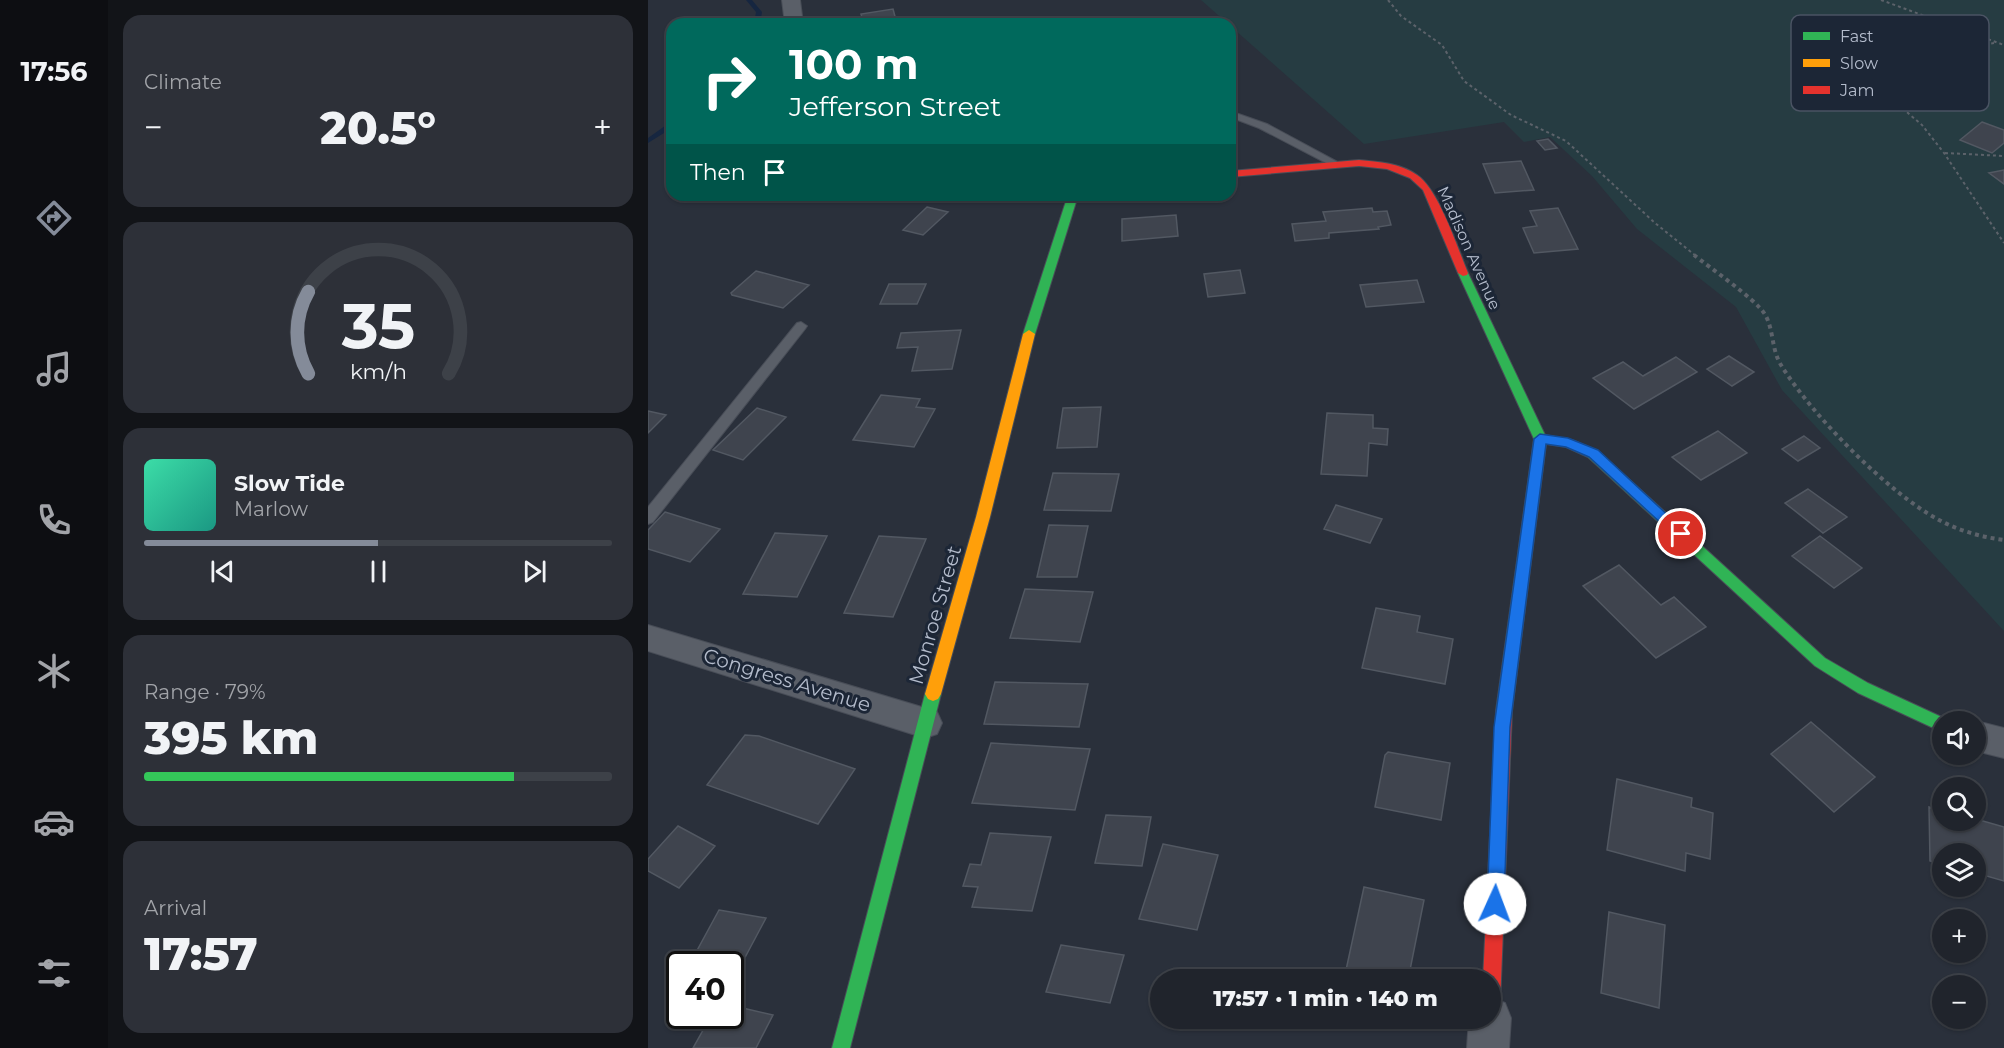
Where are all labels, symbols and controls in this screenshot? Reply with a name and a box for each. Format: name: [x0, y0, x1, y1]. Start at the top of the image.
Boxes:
legend: [1791, 15, 1989, 111]
text: Fast: [1840, 27, 1874, 46]
text: 100 m: [789, 38, 918, 90]
icon: right: [690, 42, 768, 120]
text: Slow: [1840, 54, 1878, 73]
text: 17:56: [20, 55, 88, 88]
text: Climate: [144, 70, 222, 94]
text: Jam: [1839, 81, 1874, 100]
text: Jefferson Street: [789, 90, 1001, 123]
text: 20.5°: [320, 100, 436, 155]
text: −: [144, 107, 163, 147]
text: +: [593, 107, 612, 147]
icon: arrive: [758, 156, 791, 189]
text: Then: [690, 159, 746, 186]
street label: Madison Avenue: [1433, 183, 1505, 313]
icon: directions: [33, 197, 75, 239]
text: 35: [340, 289, 415, 365]
icon: music: [33, 348, 75, 390]
text: km/h: [349, 359, 407, 385]
text: Slow Tide: [234, 470, 345, 497]
text: Marlow: [234, 497, 308, 521]
icon: phone: [33, 499, 75, 541]
pin: [1655, 508, 1706, 559]
icon: arrive: [1664, 517, 1697, 550]
street label: Monroe Street: [904, 543, 966, 687]
icon: previous: [206, 555, 239, 588]
icon: pause: [362, 555, 395, 588]
icon: next: [518, 555, 551, 588]
street label: Congress Avenue: [700, 643, 874, 717]
icon: climate: [33, 650, 75, 692]
text: Range · 79%: [144, 680, 266, 704]
text: 395 km: [144, 710, 318, 765]
map controls: [1932, 711, 1986, 1029]
button: sound: [1932, 711, 1986, 765]
button: search: [1932, 777, 1986, 831]
icon: car: [33, 801, 75, 843]
button: layers: [1932, 843, 1986, 897]
position arrow: [1463, 872, 1527, 936]
text: Arrival: [144, 896, 207, 920]
button: +: [1932, 909, 1986, 963]
text: 17:57: [144, 926, 258, 981]
speed limit sign: 40: [666, 951, 744, 1029]
icon: filters: [33, 952, 75, 994]
button: −: [1932, 975, 1986, 1029]
text: 17:57 · 1 min · 140 m: [1213, 985, 1438, 1012]

